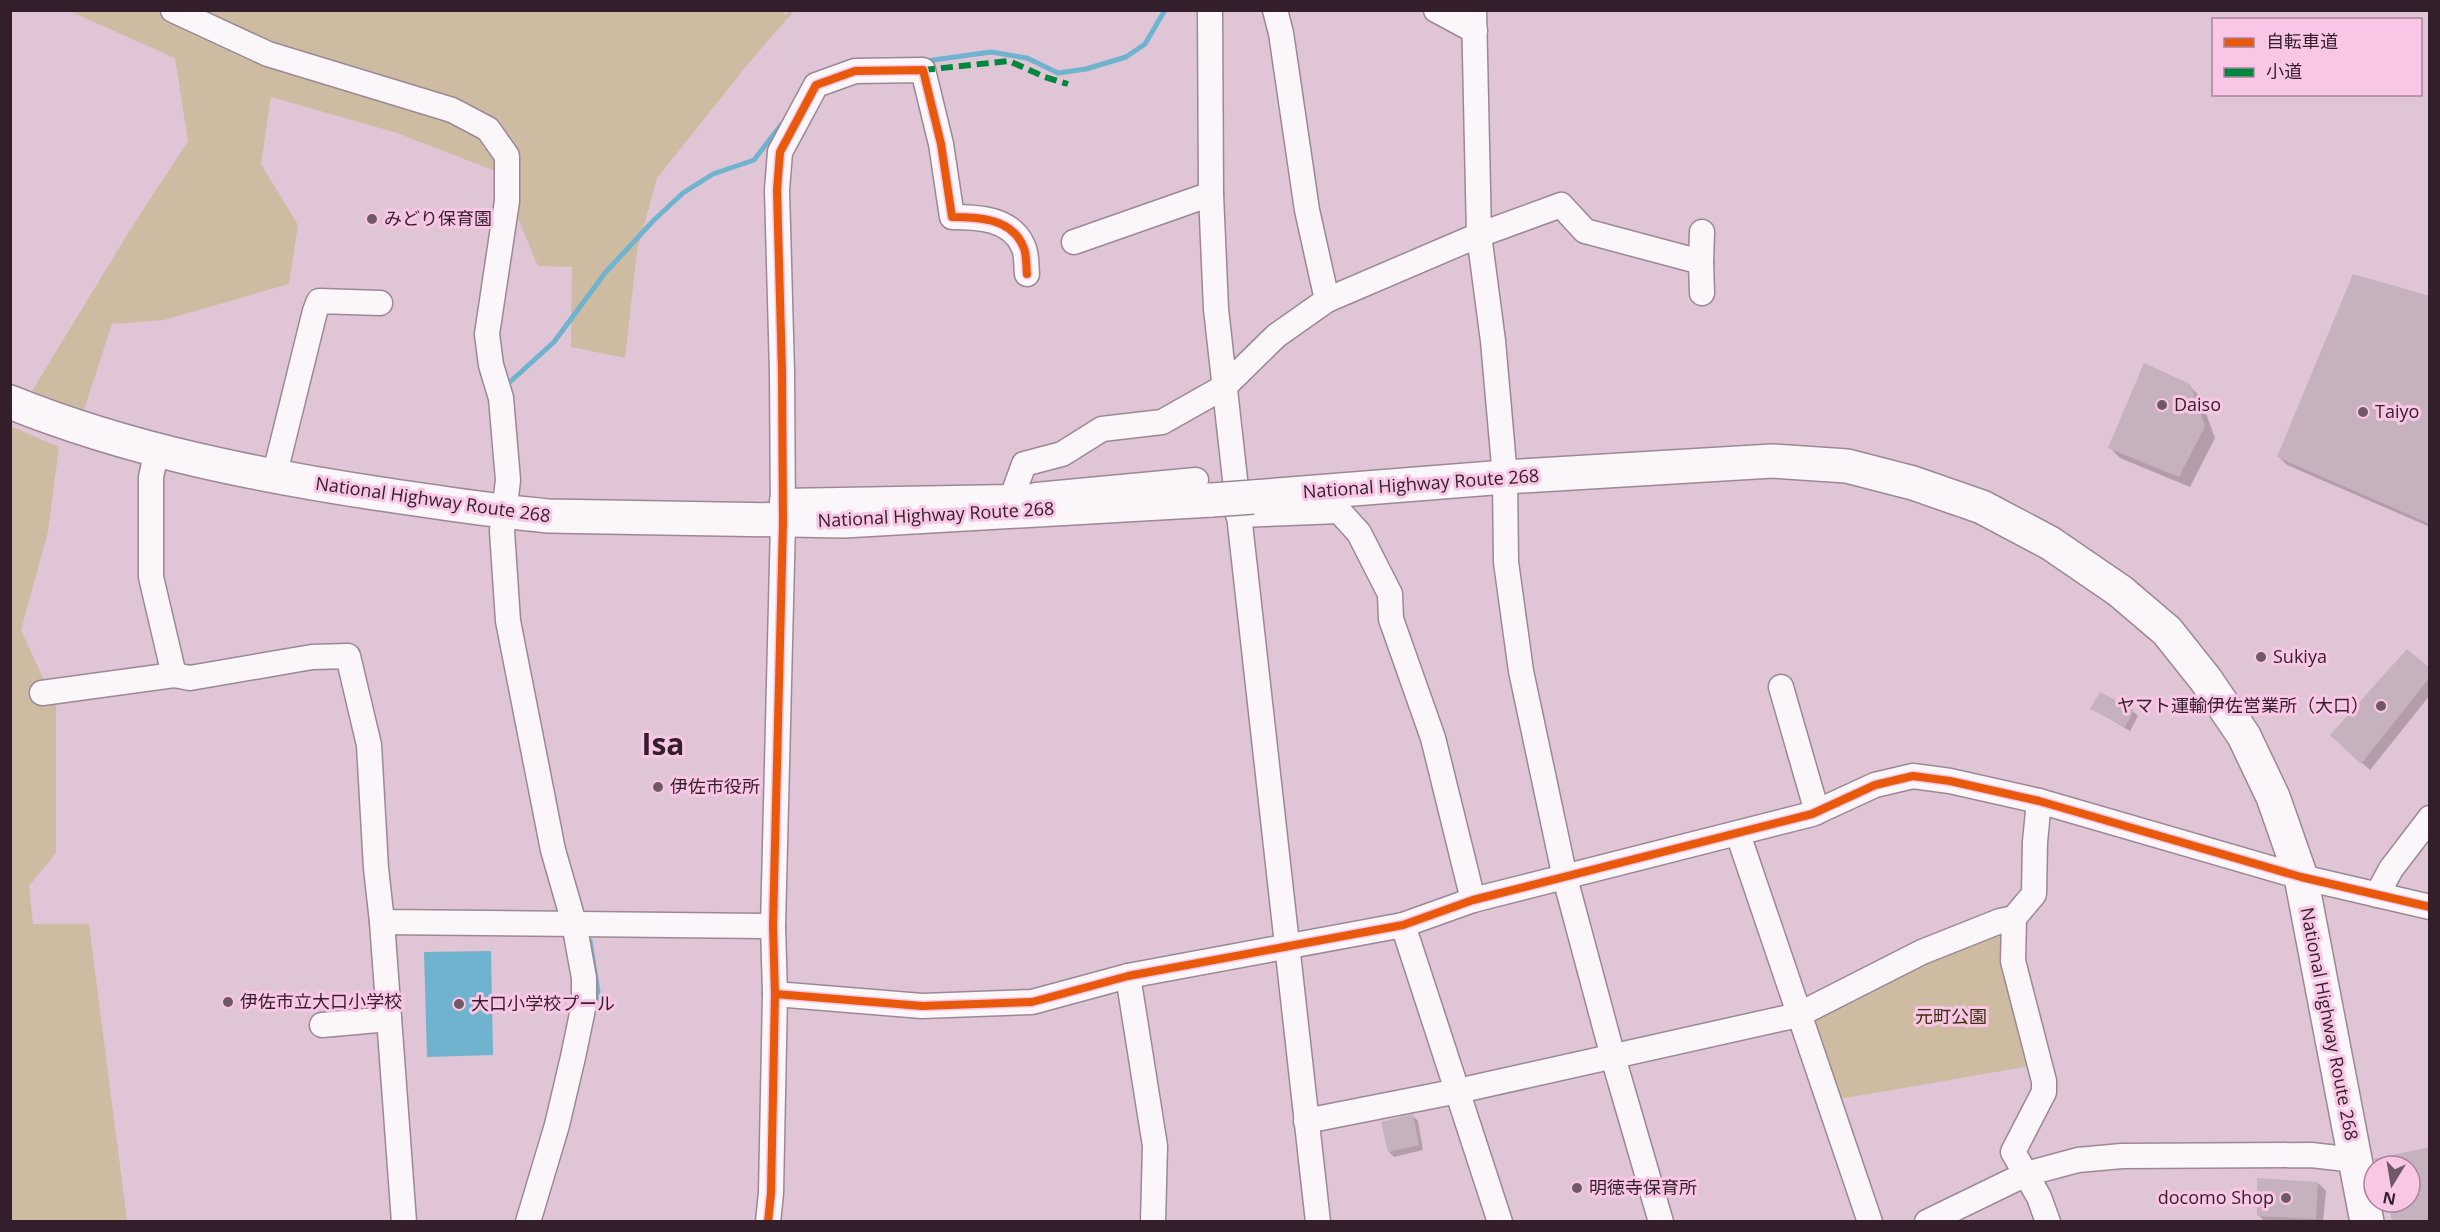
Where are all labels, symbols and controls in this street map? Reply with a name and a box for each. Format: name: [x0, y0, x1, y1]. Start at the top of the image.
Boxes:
legend: [2212, 18, 2422, 96]
text: 自転車道: [2266, 29, 2338, 53]
text: 小道: [2266, 59, 2302, 83]
place label: みどり保育園: [384, 206, 492, 230]
marker: みどり保育園: [365, 212, 379, 226]
place label: Daiso: [2174, 392, 2221, 416]
marker: Daiso: [2155, 398, 2169, 412]
place label: Taiyo: [2375, 399, 2419, 423]
marker: Taiyo: [2356, 405, 2370, 419]
street label: National Highway Route 268: [1302, 463, 1540, 503]
street label: National Highway Route 268: [314, 471, 552, 527]
street label: National Highway Route 268: [817, 496, 1055, 532]
place label: Sukiya: [2273, 644, 2327, 668]
marker: Sukiya: [2254, 650, 2268, 664]
place label: ヤマト運輸伊佐営業所（大口）: [2117, 693, 2369, 717]
marker: ヤマト運輸伊佐営業所（大口）: [2374, 699, 2388, 713]
district label: Isa: [642, 723, 684, 764]
place label: 伊佐市役所: [670, 774, 760, 798]
marker: 伊佐市役所: [651, 780, 665, 794]
street label: National Highway Route 268: [2296, 905, 2364, 1142]
place label: 伊佐市立大口小学校: [240, 989, 402, 1013]
place label: 大口小学校プール: [471, 991, 615, 1015]
marker: 伊佐市立大口小学校: [221, 995, 235, 1009]
marker: 大口小学校プール: [452, 997, 466, 1011]
park label: 元町公園: [1915, 1004, 1987, 1028]
north arrow: [2362, 1154, 2422, 1214]
place label: 明徳寺保育所: [1589, 1175, 1697, 1199]
marker: 明徳寺保育所: [1570, 1181, 1584, 1195]
place label: docomo Shop: [2158, 1185, 2274, 1209]
text: N: [2381, 1187, 2398, 1211]
marker: docomo Shop: [2279, 1191, 2293, 1205]

